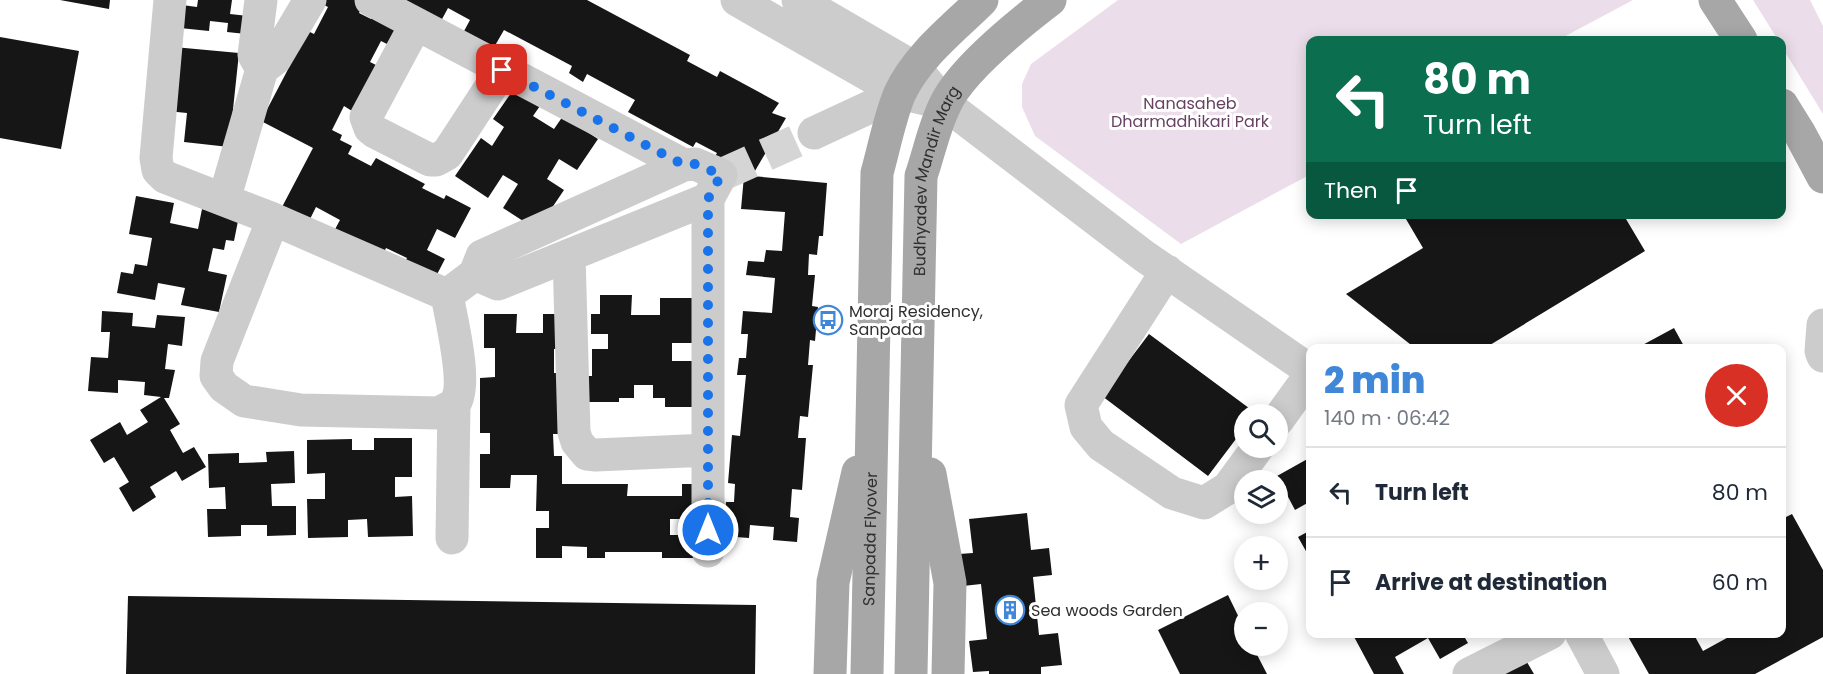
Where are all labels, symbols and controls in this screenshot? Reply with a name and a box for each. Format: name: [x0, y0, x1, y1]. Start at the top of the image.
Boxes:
pin: [476, 44, 527, 95]
text: 80 m: [1423, 50, 1531, 109]
icon: arrive: [485, 53, 518, 86]
icon: left: [1324, 60, 1402, 138]
street label: Budhyadev Mandir Marg: [907, 81, 965, 276]
park label: Nanasaheb Dharmadhikari Park: [1111, 92, 1270, 133]
text: Turn left: [1423, 106, 1532, 143]
icon: arrive: [1390, 174, 1423, 207]
text: Then: [1324, 175, 1378, 206]
place label: Moraj Residency, Sanpada: [849, 300, 983, 341]
bus stop icon: Moraj Residency, Sanpada: [812, 304, 844, 336]
text: 2 min: [1324, 355, 1426, 406]
button: close: [1705, 364, 1768, 427]
map controls: [1234, 404, 1288, 656]
button: search: [1234, 404, 1288, 458]
text: 140 m · 06:42: [1324, 404, 1450, 432]
button: layers: [1234, 470, 1288, 524]
street label: Sanpada Flyover: [857, 472, 883, 606]
icon: left: [1324, 476, 1357, 509]
text: Turn left: [1375, 477, 1469, 508]
text: 80 m: [1712, 477, 1768, 508]
position arrow: [676, 498, 740, 562]
button: +: [1234, 536, 1288, 590]
icon: arrive: [1324, 566, 1357, 599]
text: Arrive at destination: [1375, 567, 1607, 598]
text: 60 m: [1712, 567, 1768, 598]
building icon: Sea woods Garden: [994, 594, 1026, 626]
place label: Sea woods Garden: [1031, 599, 1183, 622]
button: −: [1234, 602, 1288, 656]

